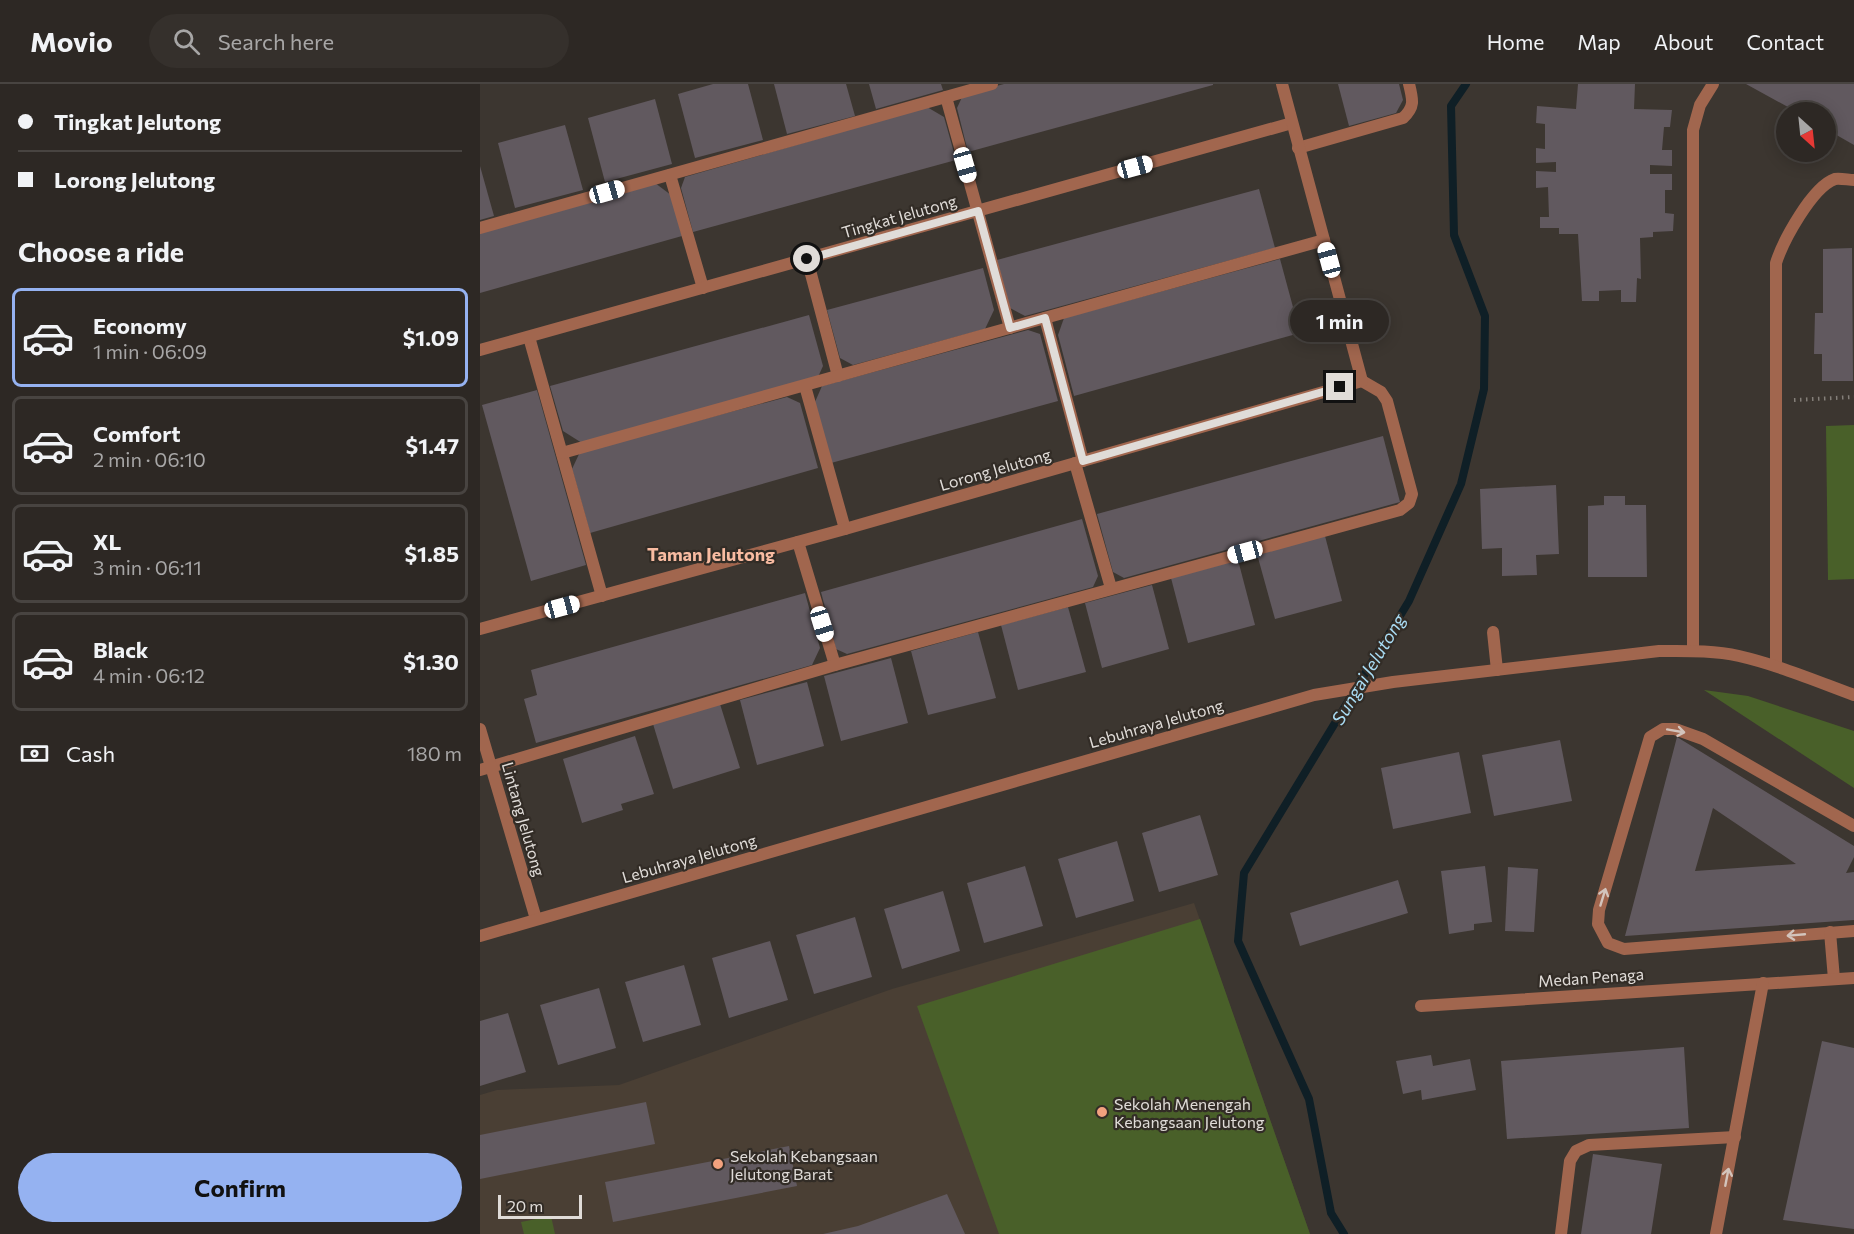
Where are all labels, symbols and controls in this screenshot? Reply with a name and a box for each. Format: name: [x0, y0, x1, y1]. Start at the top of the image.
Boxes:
search box: [149, 14, 569, 68]
text: Movio: [30, 24, 113, 58]
icon: search: [170, 25, 203, 58]
text: Search here: [218, 28, 334, 55]
text: Home: [1487, 29, 1544, 54]
text: Map: [1577, 29, 1621, 54]
text: About: [1654, 29, 1713, 54]
text: Contact: [1746, 29, 1824, 54]
north arrow: [1776, 102, 1836, 162]
map controls: [1776, 102, 1836, 162]
text: Tingkat Jelutong: [54, 108, 221, 135]
car: [951, 145, 979, 185]
car: [1115, 154, 1155, 180]
text: Lorong Jelutong: [54, 166, 215, 193]
car: [587, 178, 627, 206]
street label: Tingkat Jelutong: [839, 190, 959, 242]
text: Choose a ride: [18, 235, 184, 268]
car: [1316, 240, 1342, 280]
route start: [793, 245, 820, 272]
callout: 1 min: [1290, 300, 1390, 342]
text: 1 min: [1316, 309, 1363, 333]
icon: car: [21, 311, 75, 365]
text: Economy: [93, 312, 187, 339]
text: $1.09: [403, 324, 459, 351]
text: 1 min · 06:09: [93, 339, 207, 363]
route end: [1326, 373, 1353, 400]
icon: car: [21, 419, 75, 473]
text: Comfort: [93, 420, 181, 447]
text: $1.47: [406, 432, 459, 459]
street label: Lorong Jelutong: [937, 444, 1053, 494]
text: 2 min · 06:10: [93, 447, 206, 471]
icon: car: [21, 527, 75, 581]
text: XL: [93, 528, 121, 555]
car: [1225, 539, 1265, 565]
text: $1.85: [404, 540, 459, 567]
district label: Taman Jelutong: [647, 543, 775, 565]
text: 3 min · 06:11: [93, 555, 202, 579]
car: [542, 594, 582, 620]
car: [808, 604, 836, 644]
water label: Sungai Jelutong: [1326, 609, 1410, 728]
icon: car: [21, 635, 75, 689]
text: Black: [93, 636, 148, 663]
text: $1.30: [403, 648, 459, 675]
text: 4 min · 06:12: [93, 663, 205, 687]
street label: Lebuhraya Jelutong: [1087, 695, 1226, 751]
one-way arrow: [1666, 726, 1685, 737]
icon: cash: [18, 737, 51, 770]
text: Cash: [66, 740, 115, 767]
text: 180 m: [407, 741, 462, 765]
street label: Lintang Jelutong: [499, 760, 550, 879]
street label: Lebuhraya Jelutong: [620, 830, 759, 886]
one-way arrow: [1598, 888, 1609, 907]
one-way arrow: [1786, 929, 1806, 940]
street label: Medan Penaga: [1537, 964, 1645, 990]
place label: Sekolah Menengah Kebangsaan Jelutong: [1114, 1094, 1265, 1131]
marker: Sekolah Menengah Kebangsaan Jelutong: [1095, 1105, 1109, 1119]
place label: Sekolah Kebangsaan Jelutong Barat: [730, 1146, 878, 1183]
button: Confirm: [18, 1153, 462, 1222]
marker: Sekolah Kebangsaan Jelutong Barat: [711, 1157, 725, 1171]
one-way arrow: [1722, 1167, 1733, 1187]
scale bar: [498, 1192, 582, 1220]
text: 20 m: [507, 1196, 543, 1215]

